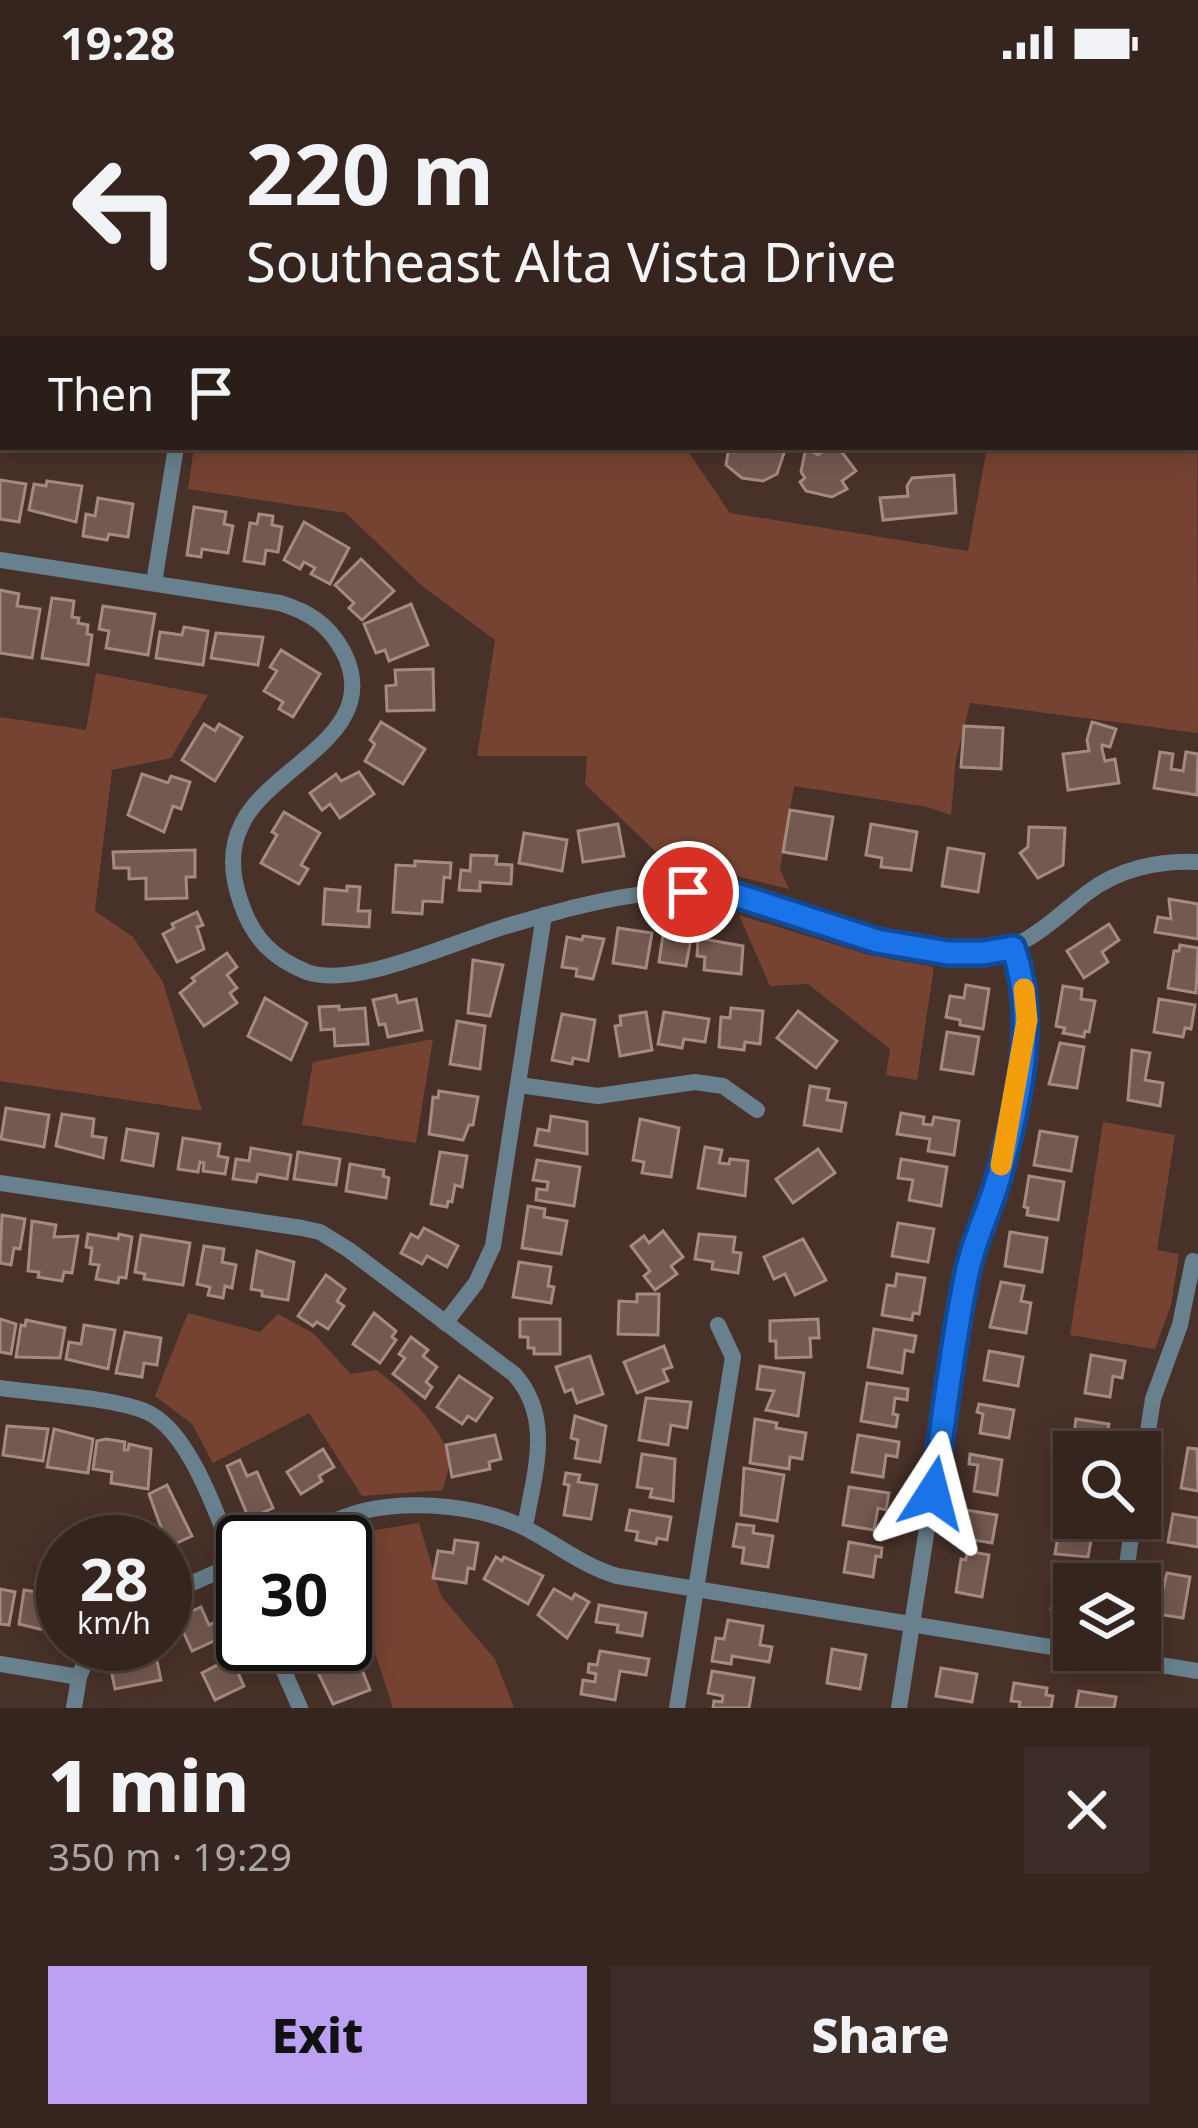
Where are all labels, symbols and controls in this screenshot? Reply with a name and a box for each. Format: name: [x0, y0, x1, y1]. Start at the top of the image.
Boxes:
text: 19:28: [60, 12, 176, 73]
text: 220 m: [246, 115, 494, 230]
icon: left: [48, 132, 204, 288]
text: Southeast Alta Vista Drive: [246, 224, 897, 298]
icon: arrive: [178, 360, 244, 426]
text: Then: [48, 363, 154, 424]
pin: [637, 841, 739, 943]
icon: arrive: [655, 859, 721, 925]
position arrow: [870, 1430, 996, 1556]
map controls: [1053, 1431, 1161, 1671]
button: search: [1053, 1431, 1161, 1539]
speed limit sign: 30: [216, 1515, 372, 1671]
text: 28: [80, 1537, 148, 1619]
button: layers: [1053, 1563, 1161, 1671]
text: km/h: [77, 1602, 151, 1643]
text: 1 min: [48, 1735, 249, 1833]
button: close: [1024, 1747, 1150, 1873]
text: 350 m · 19:29: [48, 1829, 292, 1882]
button: Exit: [48, 1966, 587, 2104]
button: Share: [611, 1966, 1150, 2104]

